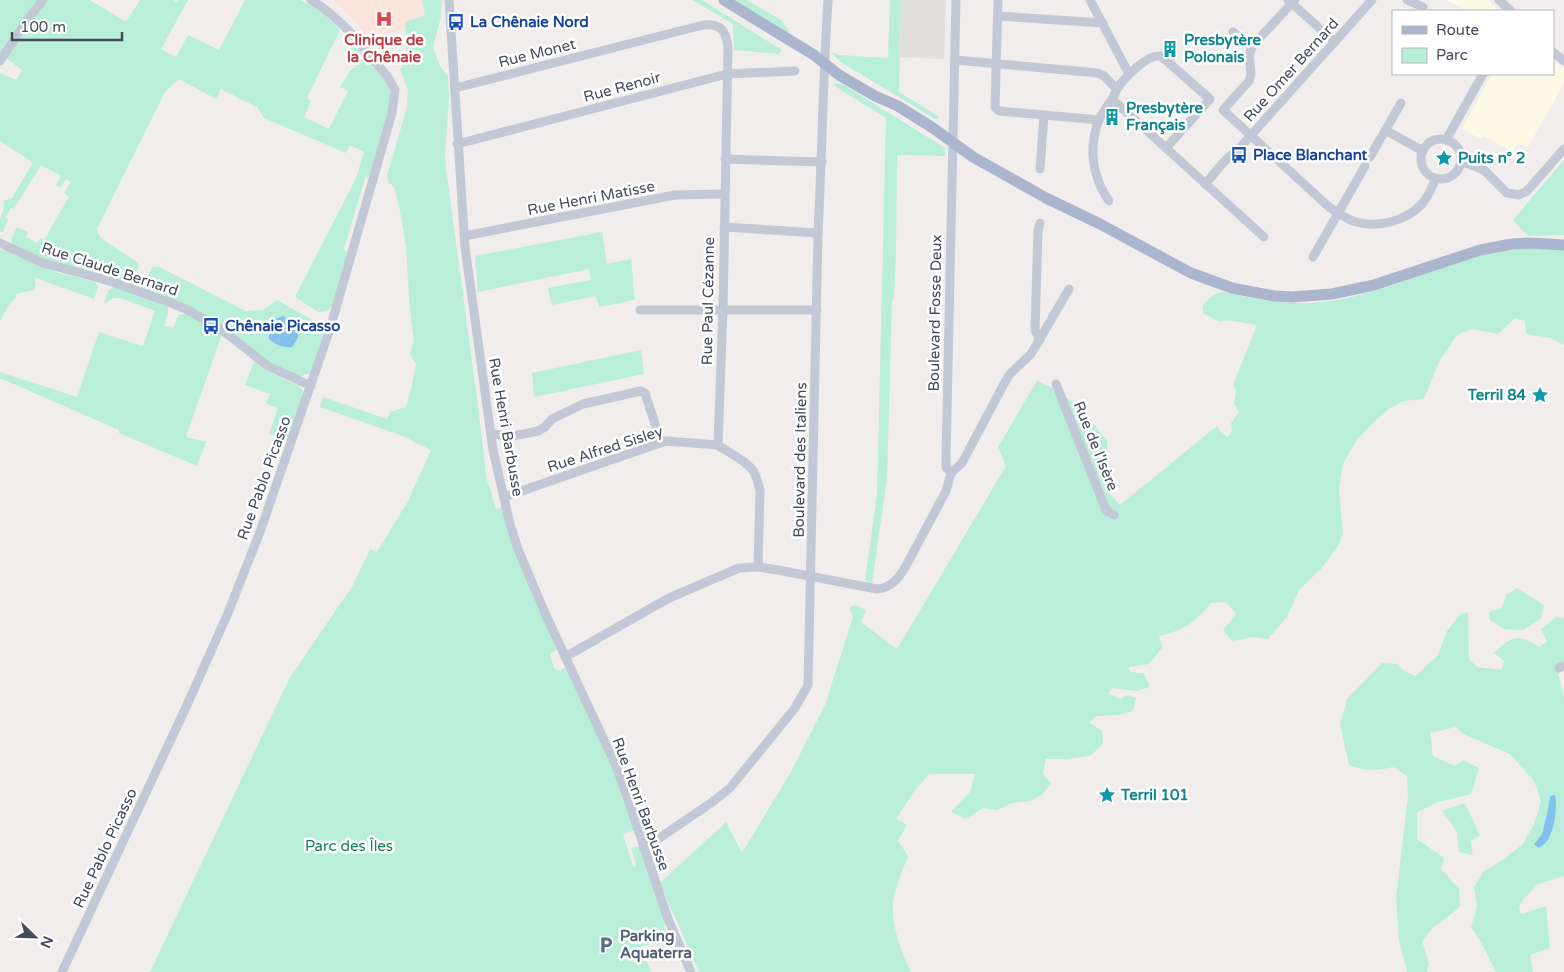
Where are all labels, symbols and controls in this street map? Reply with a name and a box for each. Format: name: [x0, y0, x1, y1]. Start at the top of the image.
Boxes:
hospital icon: Clinique de la Chênaie: [374, 9, 394, 29]
scale bar: [12, 10, 122, 42]
legend: [1392, 10, 1554, 75]
bus stop icon: La Chênaie Nord: [446, 12, 466, 32]
place label: La Chênaie Nord: [470, 13, 589, 31]
street label: Rue Omer Bernard: [1240, 14, 1342, 126]
text: 100 m: [20, 18, 66, 36]
text: Route: [1436, 21, 1479, 39]
place label: Clinique de la Chênaie: [344, 31, 424, 66]
place label: Presbytère Polonais: [1184, 31, 1262, 66]
street label: Rue Monet: [497, 35, 578, 71]
building icon: Presbytère Polonais: [1160, 39, 1180, 59]
text: Parc: [1436, 46, 1468, 64]
street label: Rue Renoir: [581, 68, 663, 106]
place label: Presbytère Français: [1126, 99, 1204, 135]
building icon: Presbytère Français: [1102, 107, 1122, 127]
bus stop icon: Place Blanchant: [1229, 145, 1249, 165]
place label: Place Blanchant: [1253, 146, 1368, 164]
place icon: Puits n° 2: [1434, 148, 1454, 168]
place label: Puits n° 2: [1458, 149, 1525, 167]
street label: Rue Henri Matisse: [526, 177, 656, 219]
street label: Boulevard Fosse Deux: [925, 234, 945, 392]
street label: Rue Paul Cézanne: [698, 237, 718, 365]
street label: Rue Claude Bernard: [39, 238, 181, 300]
bus stop icon: Chênaie Picasso: [201, 316, 221, 336]
place label: Chênaie Picasso: [225, 317, 340, 335]
street label: Rue Henri Barbusse: [485, 356, 527, 498]
street label: Boulevard des Italiens: [790, 382, 810, 538]
place icon: Terril 84: [1530, 385, 1550, 405]
place label: Terril 84: [1467, 386, 1527, 404]
street label: Rue de l'Isère: [1070, 399, 1122, 493]
street label: Rue Pablo Picasso: [233, 414, 295, 542]
street label: Rue Alfred Sisley: [545, 422, 665, 476]
street label: Rue Henri Barbusse: [609, 735, 673, 873]
street label: Rue Pablo Picasso: [69, 785, 141, 911]
place icon: Terril 101: [1097, 785, 1117, 805]
place label: Terril 101: [1120, 786, 1189, 804]
park label: Parc des Îles: [305, 837, 393, 855]
north arrow: [10, 912, 60, 962]
place label: Parking Aquaterra: [620, 927, 692, 963]
text: N: [36, 933, 57, 950]
parking icon: Parking Aquaterra: [596, 935, 616, 955]

